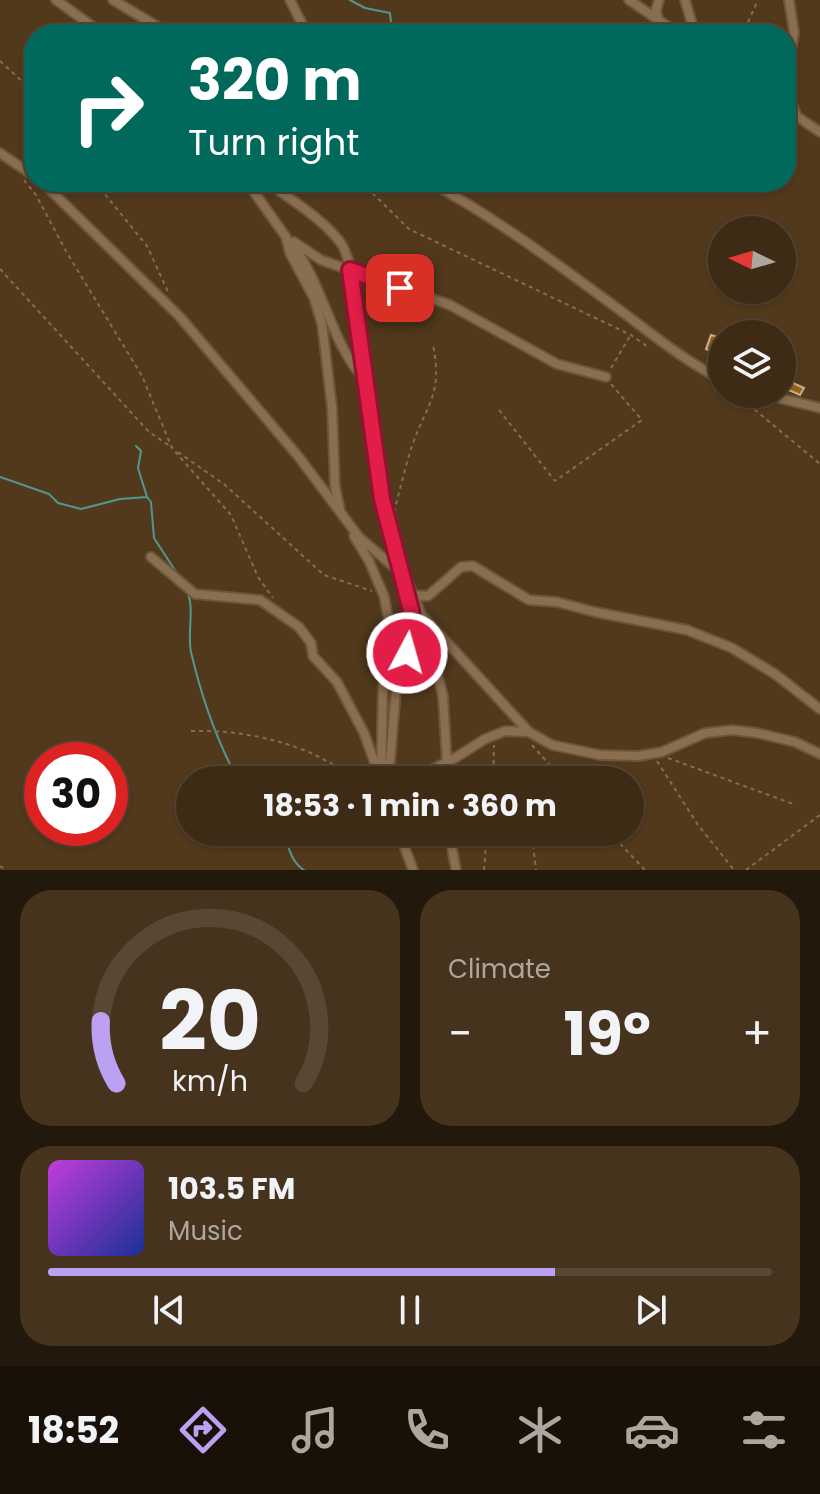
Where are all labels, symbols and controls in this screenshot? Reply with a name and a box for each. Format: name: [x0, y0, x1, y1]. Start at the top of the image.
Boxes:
text: 320 m: [188, 41, 362, 120]
icon: right: [56, 56, 160, 160]
text: Turn right: [188, 117, 359, 168]
north arrow: [708, 216, 796, 304]
map controls: [708, 216, 796, 408]
pin: [366, 254, 434, 322]
icon: arrive: [378, 266, 422, 310]
button: layers: [708, 320, 796, 408]
position arrow: [365, 611, 449, 695]
speed limit sign: 30: [24, 742, 128, 846]
text: 18:53 · 1 min · 360 m: [263, 784, 557, 827]
text: Climate: [448, 951, 551, 987]
text: 20: [159, 963, 261, 1079]
text: 19°: [563, 992, 651, 1076]
text: −: [448, 1003, 472, 1064]
text: +: [742, 1003, 772, 1064]
text: km/h: [172, 1061, 248, 1101]
text: 103.5 FM: [168, 1167, 295, 1210]
text: Music: [168, 1213, 243, 1249]
icon: previous: [147, 1288, 191, 1332]
icon: pause: [388, 1288, 432, 1332]
icon: next: [629, 1288, 673, 1332]
icon: directions: [175, 1402, 231, 1458]
icon: music: [287, 1402, 343, 1458]
icon: phone: [399, 1402, 455, 1458]
icon: climate: [512, 1402, 568, 1458]
icon: car: [624, 1402, 680, 1458]
icon: filters: [736, 1402, 792, 1458]
text: 18:52: [28, 1405, 119, 1456]

